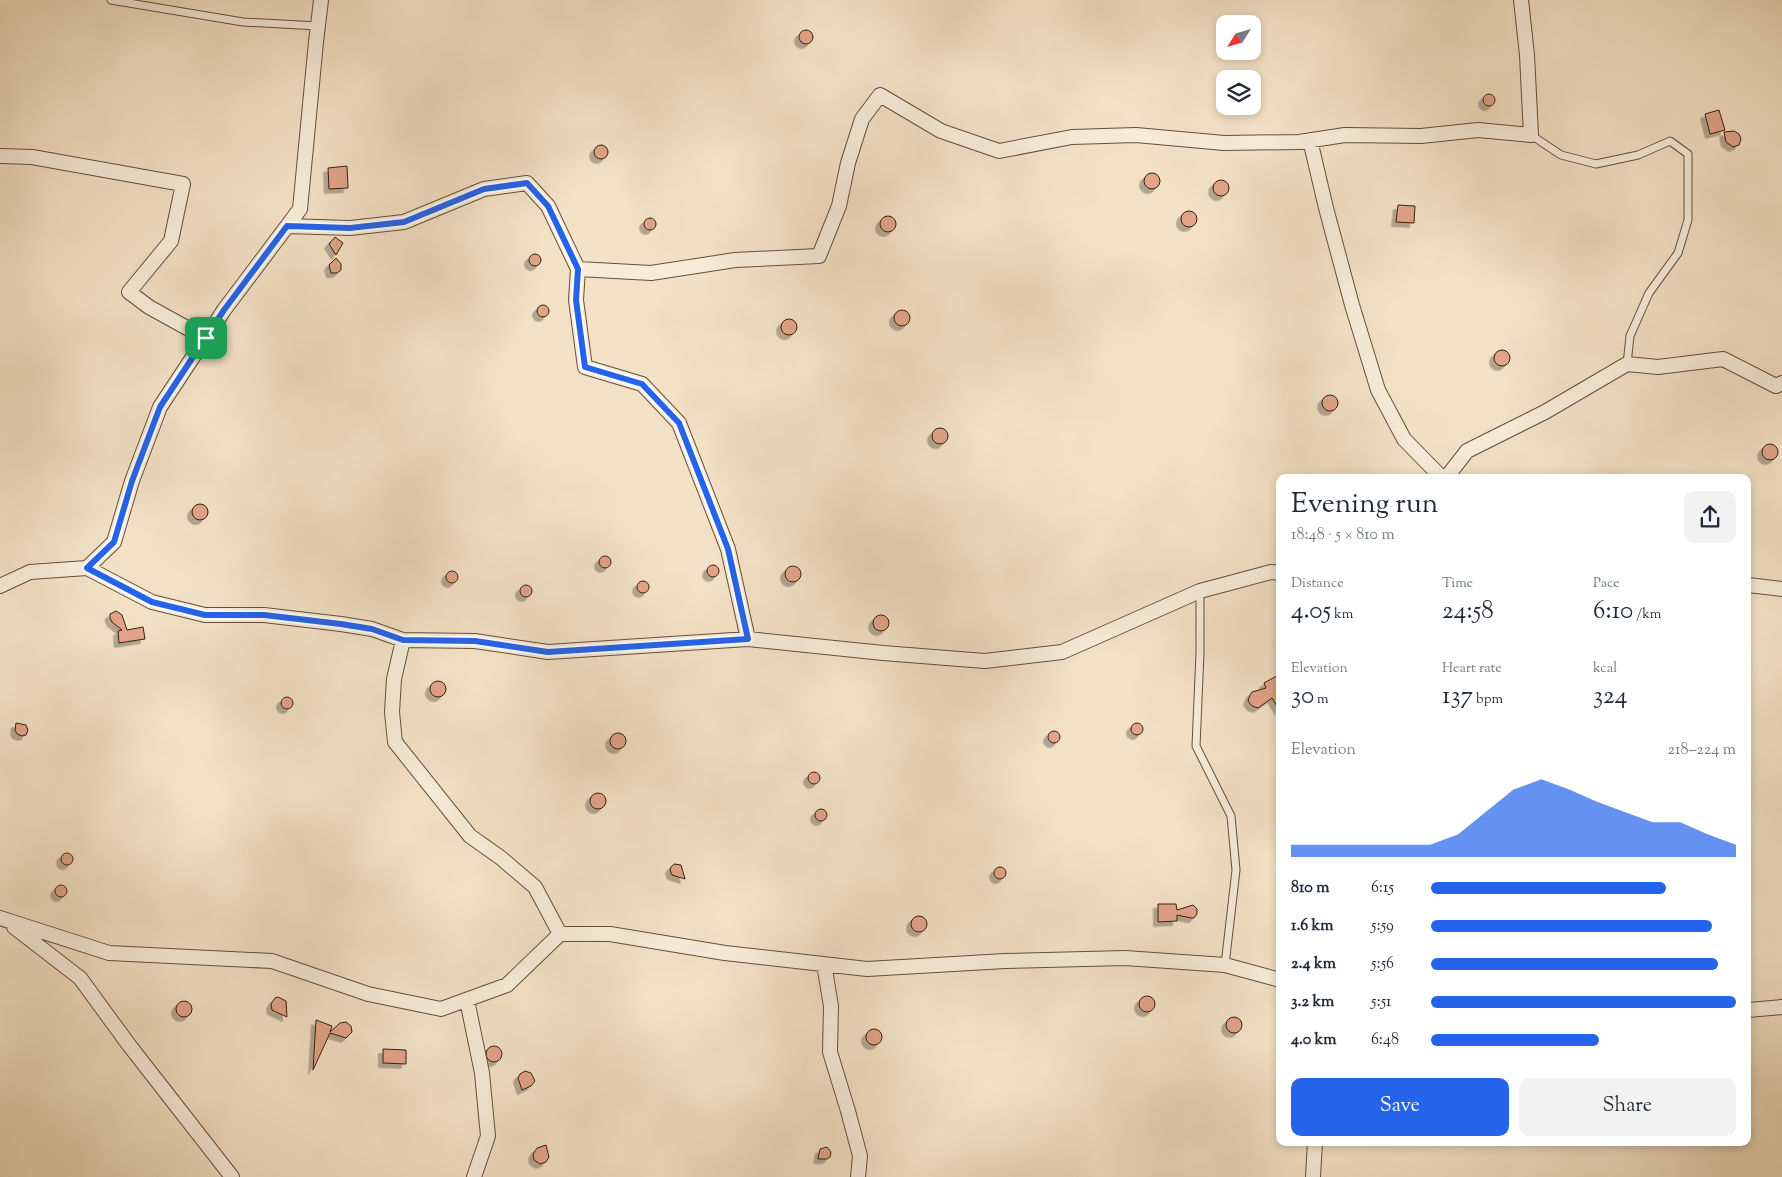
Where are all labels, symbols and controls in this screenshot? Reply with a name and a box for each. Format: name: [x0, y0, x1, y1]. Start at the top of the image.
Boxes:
north arrow: [1216, 15, 1261, 60]
map controls: [1216, 15, 1261, 115]
button: layers: [1216, 70, 1261, 115]
pin: [185, 317, 227, 359]
icon: arrive: [192, 324, 220, 352]
text: Evening run: [1291, 485, 1438, 525]
button: share: [1684, 491, 1736, 543]
text: 18:48 · 5 × 810 m: [1291, 524, 1395, 547]
text: Distance: [1291, 574, 1344, 594]
text: Time: [1442, 574, 1473, 594]
text: Pace: [1593, 574, 1620, 594]
text: 4.05: [1291, 594, 1331, 630]
text: 24:58: [1442, 594, 1494, 630]
text: 6:10: [1593, 594, 1633, 630]
text: km: [1331, 605, 1353, 625]
text: /km: [1633, 605, 1661, 625]
text: Elevation: [1291, 659, 1348, 679]
text: Heart rate: [1442, 659, 1502, 679]
text: kcal: [1593, 659, 1617, 679]
text: 30: [1291, 679, 1314, 715]
text: 137: [1442, 679, 1473, 715]
text: 324: [1593, 679, 1627, 715]
text: m: [1314, 690, 1329, 710]
text: bpm: [1473, 690, 1503, 710]
text: Elevation: [1291, 739, 1356, 762]
text: 218–224 m: [1668, 739, 1736, 762]
text: 810 m: [1291, 877, 1329, 900]
text: 6:15: [1371, 877, 1394, 900]
text: 1.6 km: [1291, 915, 1333, 938]
text: 5:59: [1371, 915, 1394, 938]
text: 2.4 km: [1291, 953, 1336, 976]
text: 5:56: [1371, 953, 1394, 976]
text: 3.2 km: [1291, 991, 1334, 1014]
text: 5:51: [1371, 991, 1392, 1014]
text: 4.0 km: [1291, 1029, 1337, 1052]
text: 6:48: [1371, 1029, 1399, 1052]
button: Save: [1291, 1078, 1509, 1136]
button: Share: [1519, 1078, 1736, 1136]

